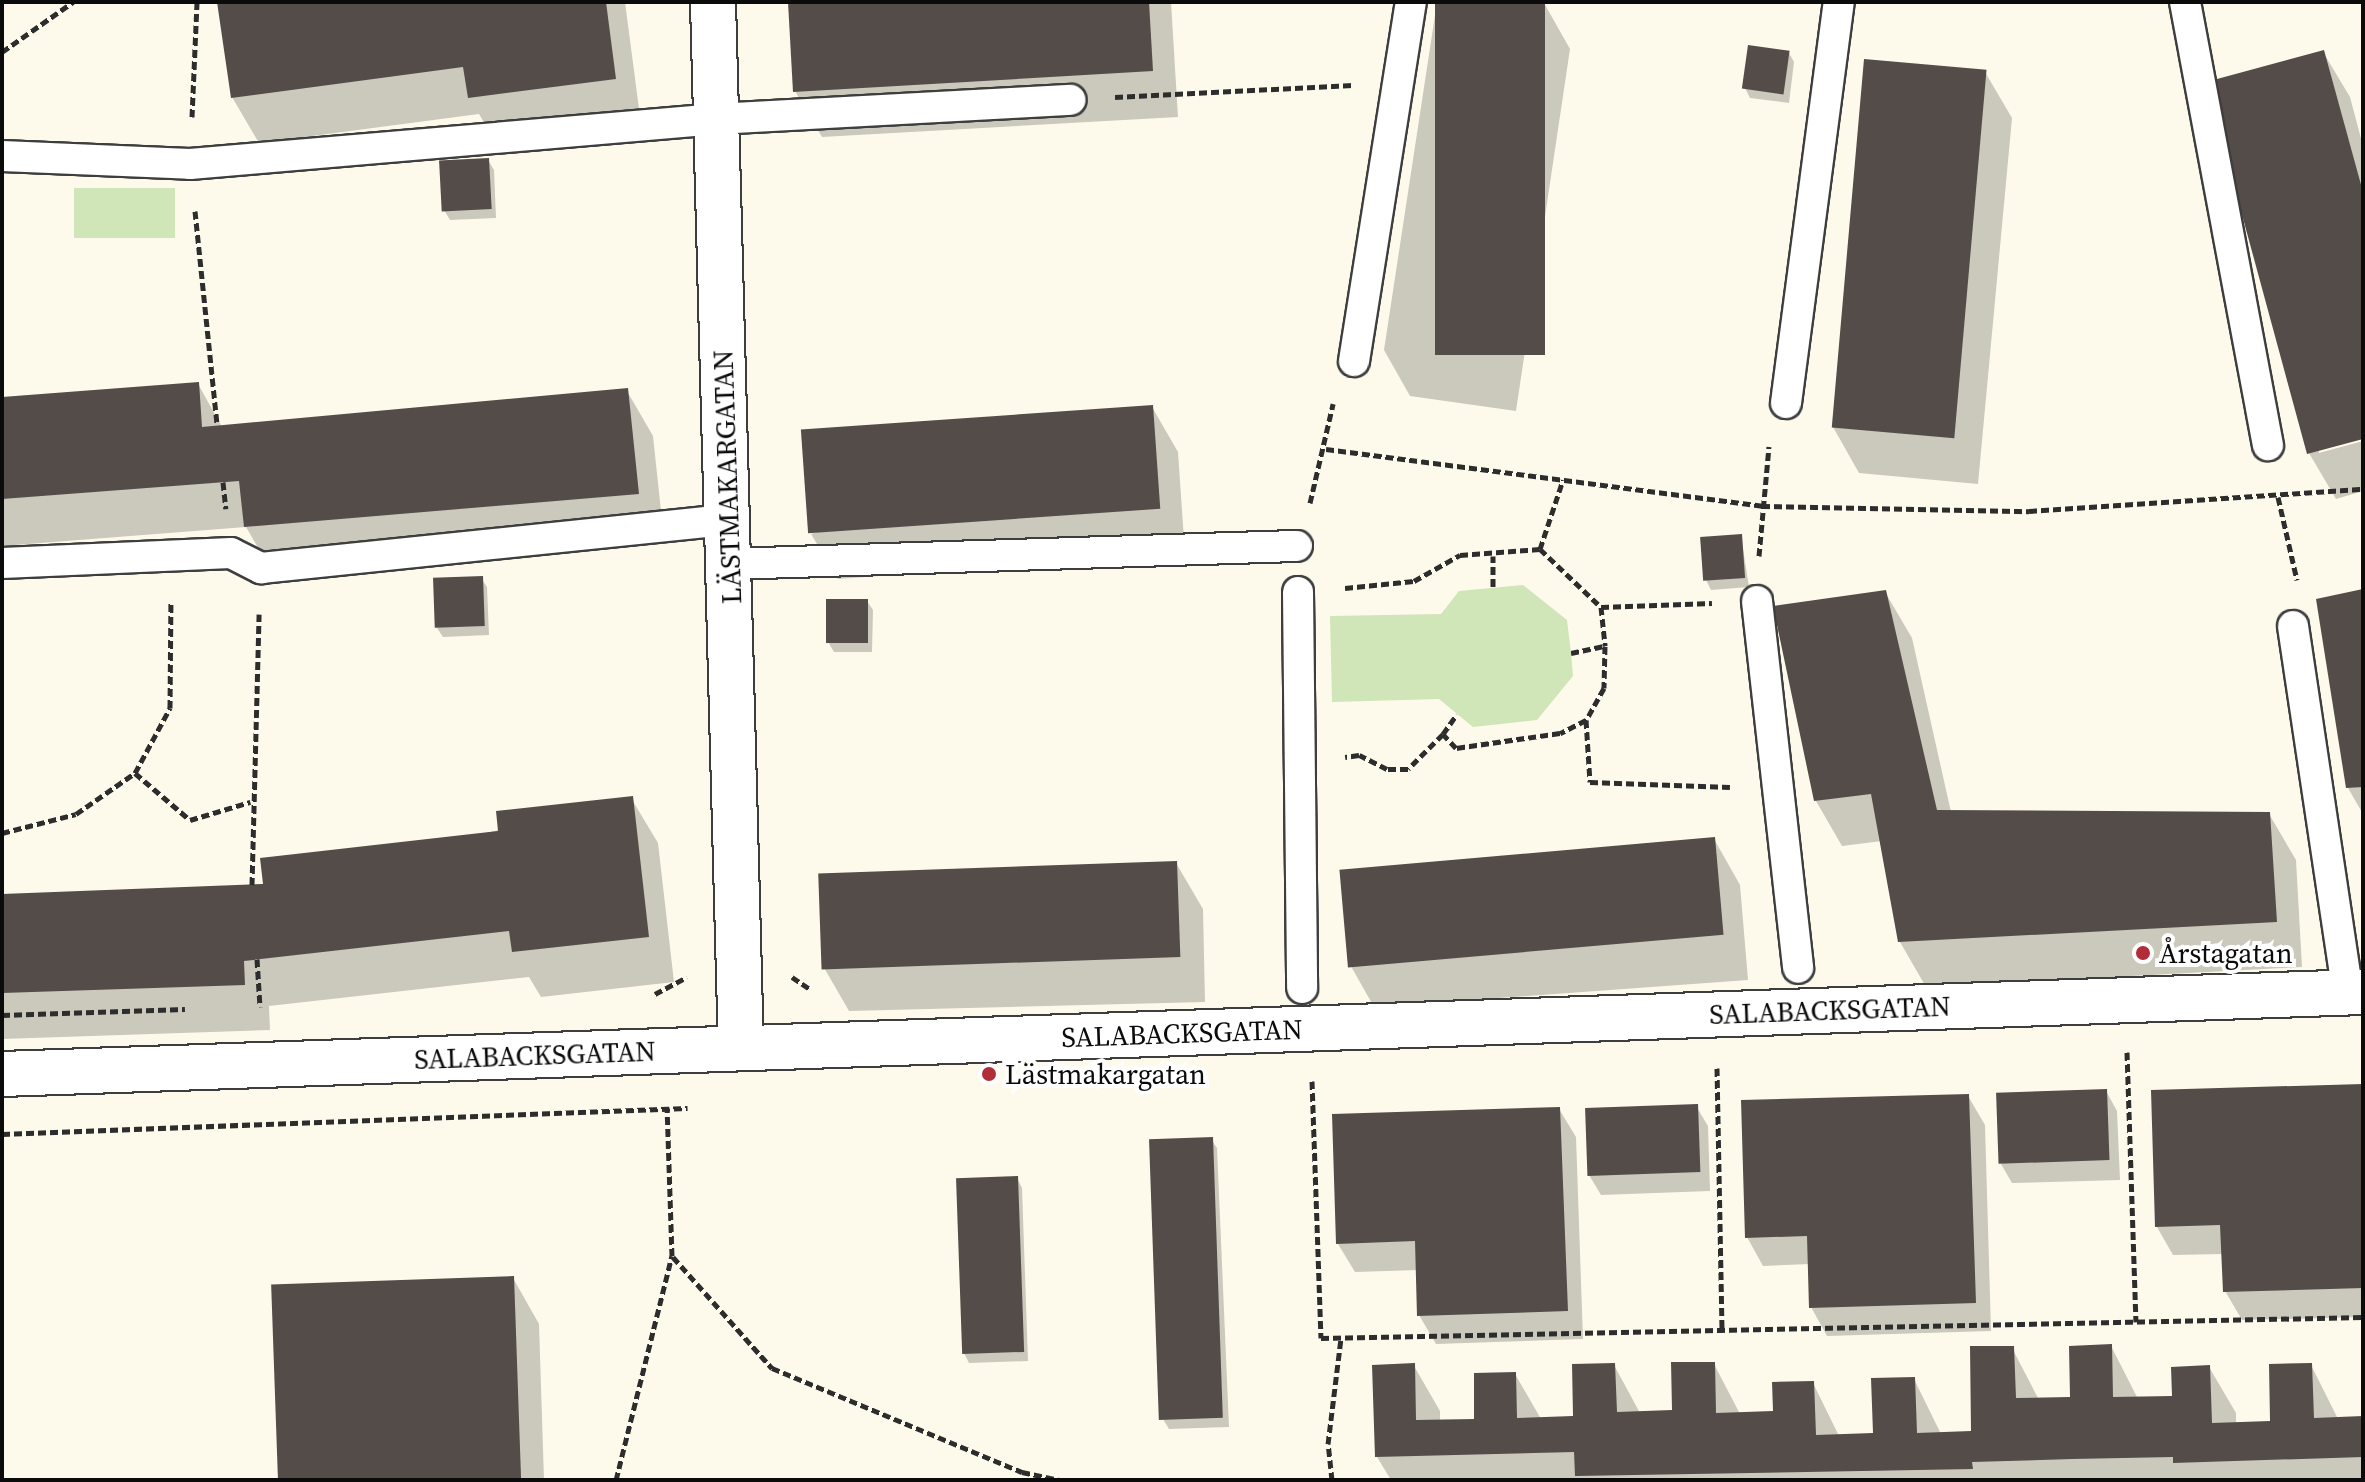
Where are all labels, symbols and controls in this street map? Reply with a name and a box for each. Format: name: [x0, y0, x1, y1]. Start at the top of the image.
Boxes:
street label: LÄSTMAKARGATAN: [706, 349, 748, 605]
place label: Årstagatan: [2159, 936, 2293, 970]
marker: Årstagatan: [2134, 944, 2152, 962]
street label: SALABACKSGATAN: [1709, 989, 1951, 1031]
street label: SALABACKSGATAN: [1061, 1012, 1303, 1054]
street label: SALABACKSGATAN: [414, 1034, 656, 1076]
place label: Lästmakargatan: [1005, 1057, 1206, 1091]
marker: Lästmakargatan: [980, 1065, 998, 1083]

